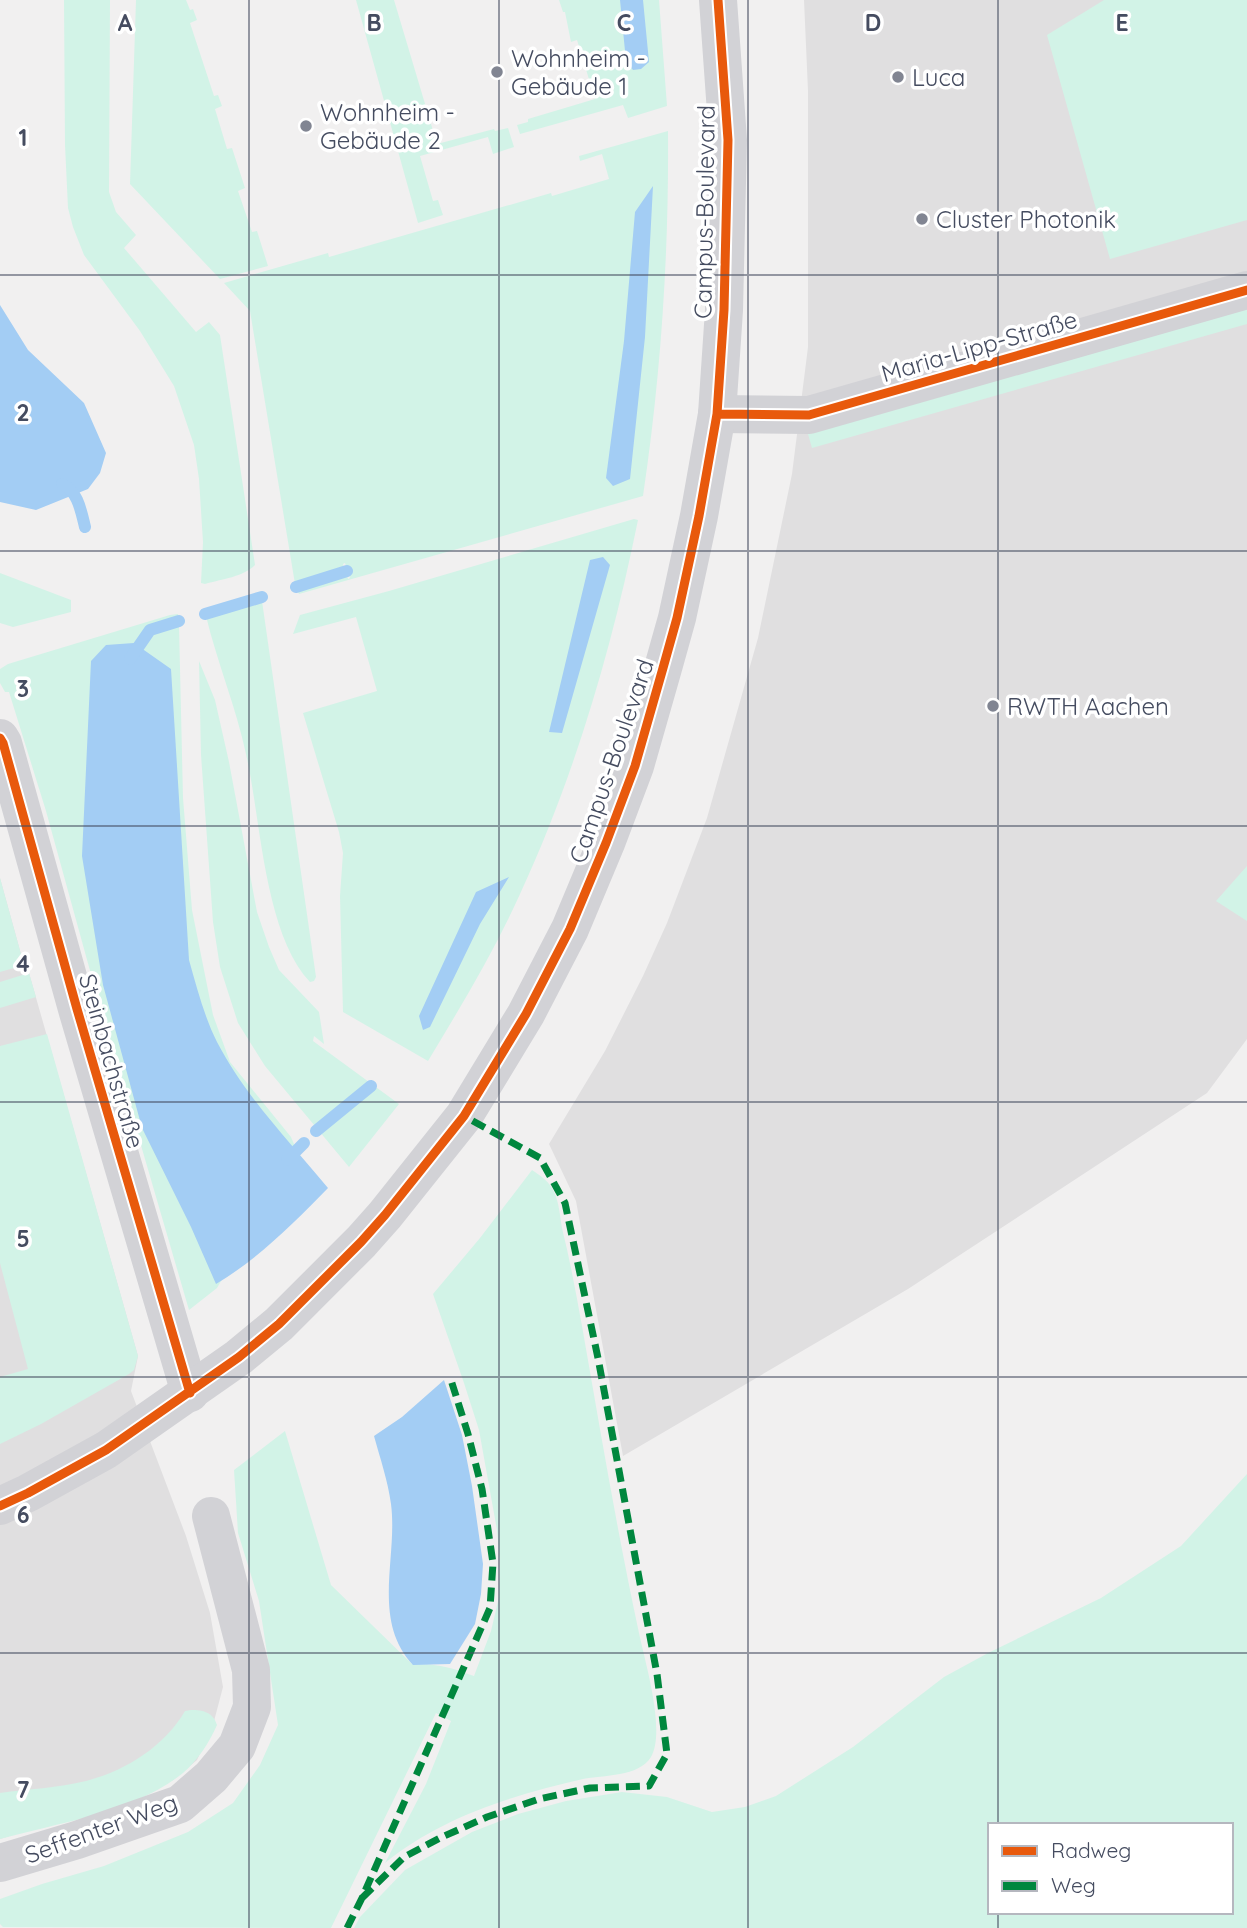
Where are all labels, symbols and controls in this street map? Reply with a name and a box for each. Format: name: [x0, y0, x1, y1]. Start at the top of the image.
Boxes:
text: A: [118, 8, 133, 37]
text: B: [366, 8, 382, 37]
text: C: [617, 8, 631, 37]
text: D: [865, 8, 881, 37]
text: E: [1115, 8, 1129, 37]
place label: Wohnheim - Gebäude 1: [511, 43, 646, 101]
place label: Luca: [912, 62, 965, 92]
marker: Wohnheim - Gebäude 1: [489, 64, 505, 80]
marker: Luca: [890, 69, 906, 85]
place label: Wohnheim - Gebäude 2: [320, 97, 455, 155]
street label: Campus-Boulevard: [687, 105, 721, 319]
marker: Wohnheim - Gebäude 2: [298, 118, 314, 134]
text: 1: [19, 123, 27, 152]
place label: Cluster Photonik: [936, 204, 1116, 234]
marker: Cluster Photonik: [914, 211, 930, 227]
street label: Maria-Lipp-Straße: [878, 304, 1080, 388]
text: 2: [16, 398, 30, 427]
street label: Campus-Boulevard: [562, 655, 660, 867]
text: 3: [17, 674, 29, 703]
place label: RWTH Aachen: [1007, 691, 1169, 721]
marker: RWTH Aachen: [985, 698, 1001, 714]
text: 4: [16, 949, 30, 978]
street label: Steinbachstraße: [73, 970, 151, 1152]
text: 5: [16, 1224, 30, 1253]
text: 6: [17, 1500, 29, 1529]
text: 7: [17, 1775, 30, 1804]
street label: Seffenter Weg: [21, 1786, 181, 1870]
legend: [988, 1823, 1233, 1914]
text: Radweg: [1051, 1837, 1131, 1863]
text: Weg: [1051, 1872, 1096, 1898]

